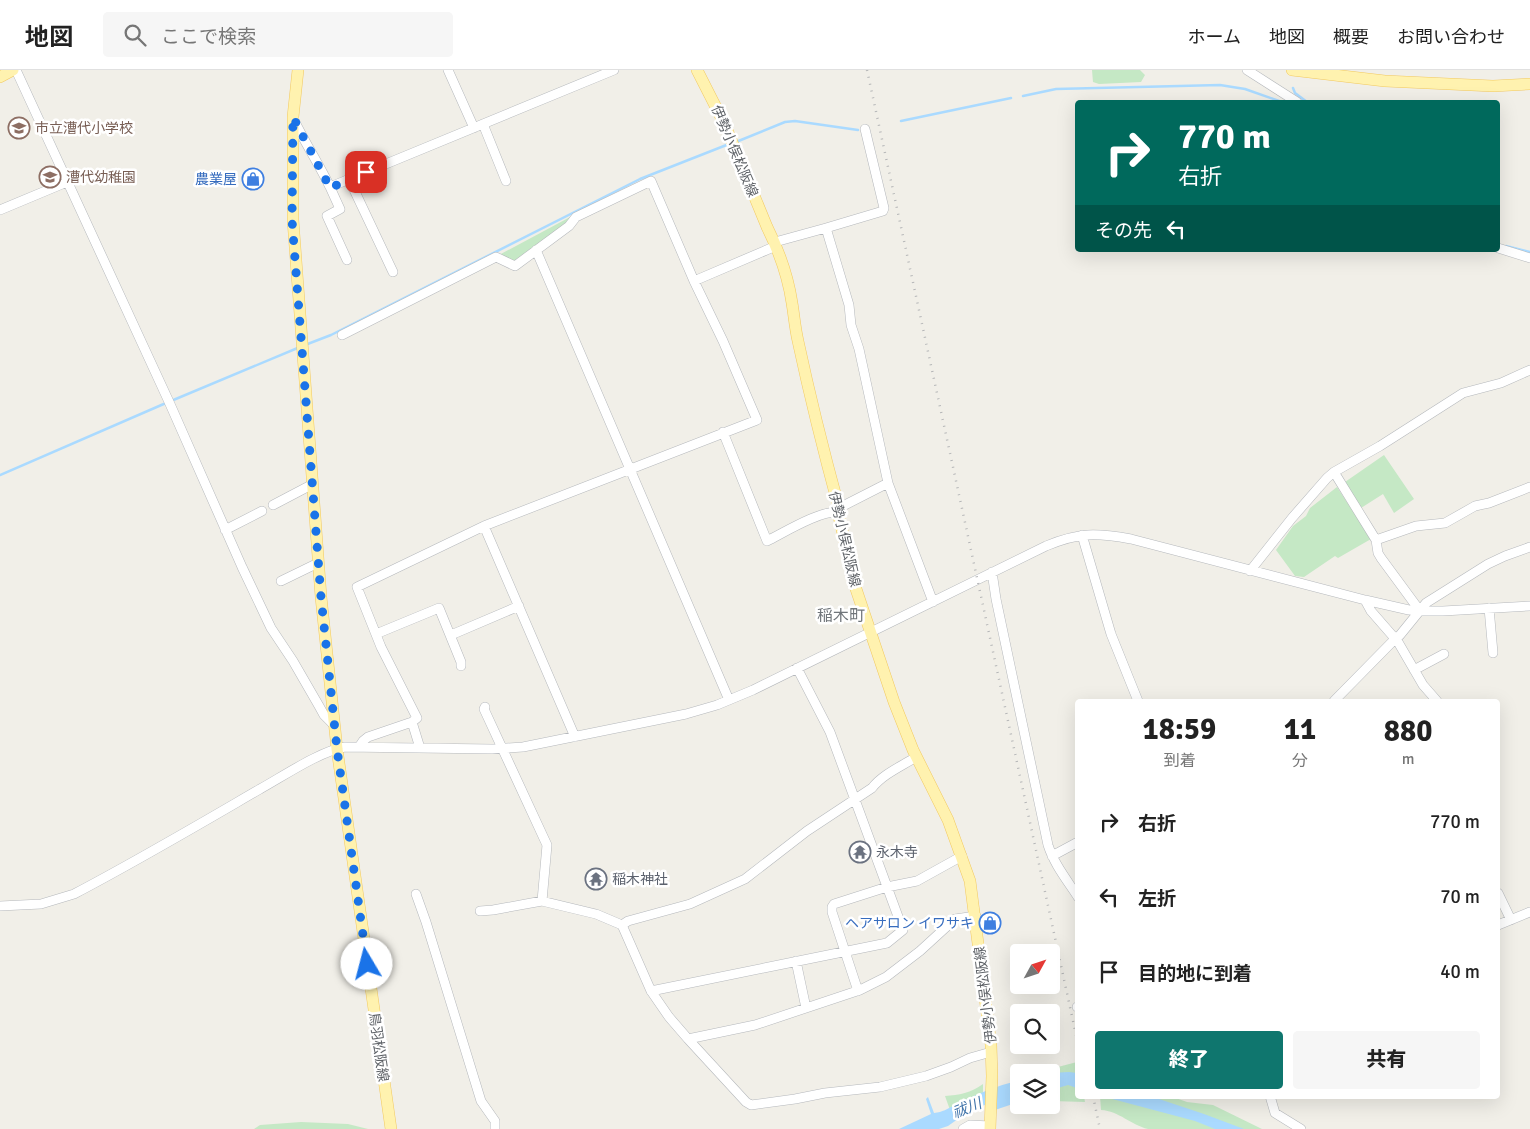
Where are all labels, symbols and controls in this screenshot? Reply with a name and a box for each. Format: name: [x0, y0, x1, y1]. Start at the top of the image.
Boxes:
search box: [103, 12, 453, 57]
icon: search: [121, 21, 149, 49]
text: 地図: [25, 22, 73, 52]
text: ここで検索: [161, 25, 256, 49]
text: ホーム: [1188, 26, 1241, 48]
text: 地図: [1269, 26, 1305, 48]
text: 概要: [1333, 26, 1369, 48]
text: お問い合わせ: [1397, 26, 1505, 48]
street label: 伊勢小俣松阪線: [708, 103, 762, 200]
text: 770 m: [1178, 115, 1271, 158]
school or university icon: 市立漕代小学校: [7, 116, 31, 140]
place label: 市立漕代小学校: [35, 120, 133, 137]
icon: right: [1095, 120, 1160, 185]
pin: [345, 151, 387, 193]
icon: arrive: [352, 158, 380, 186]
text: 右折: [1178, 163, 1222, 190]
school or university icon: 漕代幼稚園: [38, 165, 62, 189]
shop icon: 農業屋: [241, 167, 265, 191]
place label: 漕代幼稚園: [66, 169, 136, 186]
place label: 農業屋: [195, 171, 237, 188]
icon: left: [1162, 215, 1190, 243]
text: その先: [1095, 219, 1152, 243]
street label: 伊勢小俣松阪線: [825, 489, 864, 589]
district label: 稲木町: [817, 606, 865, 626]
text: 18:59: [1143, 711, 1216, 748]
text: 11: [1284, 711, 1316, 748]
text: 880: [1384, 713, 1432, 750]
text: m: [1402, 749, 1414, 769]
text: 到着: [1163, 751, 1195, 771]
text: 分: [1292, 751, 1308, 771]
icon: right: [1095, 808, 1123, 836]
text: 770 m: [1430, 810, 1480, 834]
text: 右折: [1138, 812, 1176, 836]
temple icon: 永木寺: [848, 840, 872, 864]
place label: 永木寺: [876, 844, 918, 861]
temple icon: 稲木神社: [584, 867, 608, 891]
place label: 稲木神社: [612, 871, 668, 888]
icon: left: [1095, 883, 1123, 911]
text: 70 m: [1440, 885, 1480, 909]
text: 左折: [1138, 887, 1176, 911]
shop icon: ヘアサロン イワサキ: [978, 911, 1002, 935]
place label: ヘアサロン イワサキ: [845, 915, 974, 932]
position arrow: [340, 937, 392, 989]
north arrow: [1010, 944, 1060, 994]
map controls: [1010, 944, 1060, 1114]
street label: 伊勢小俣松阪線: [971, 945, 1000, 1045]
icon: arrive: [1095, 958, 1123, 986]
text: 40 m: [1440, 960, 1480, 984]
text: 目的地に到着: [1138, 962, 1252, 986]
button: search: [1010, 1004, 1060, 1054]
street label: 鳥羽松阪線: [365, 1011, 392, 1083]
button: 終了: [1095, 1031, 1283, 1089]
button: 共有: [1293, 1031, 1480, 1089]
button: layers: [1010, 1064, 1060, 1114]
water label: 祓川: [950, 1093, 986, 1122]

